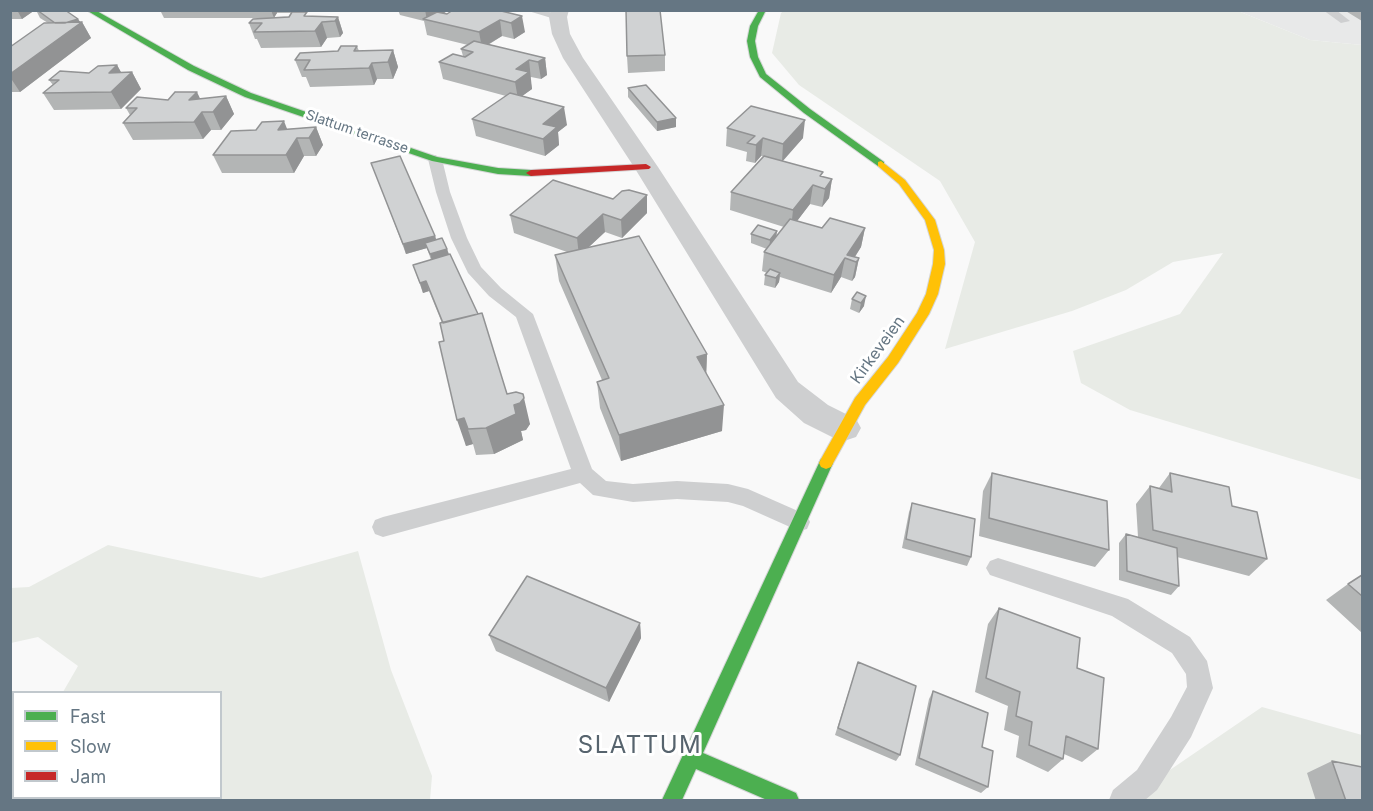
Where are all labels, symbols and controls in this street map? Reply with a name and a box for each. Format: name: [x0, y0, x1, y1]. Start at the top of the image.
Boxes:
street label: Slattum terrasse: [303, 107, 411, 157]
street label: Kirkeveien: [847, 312, 909, 388]
legend: [12, 691, 222, 799]
text: Fast: [70, 706, 106, 727]
district label: SLATTUM: [578, 732, 702, 760]
text: Slow: [70, 736, 111, 757]
text: Jam: [70, 766, 106, 787]

